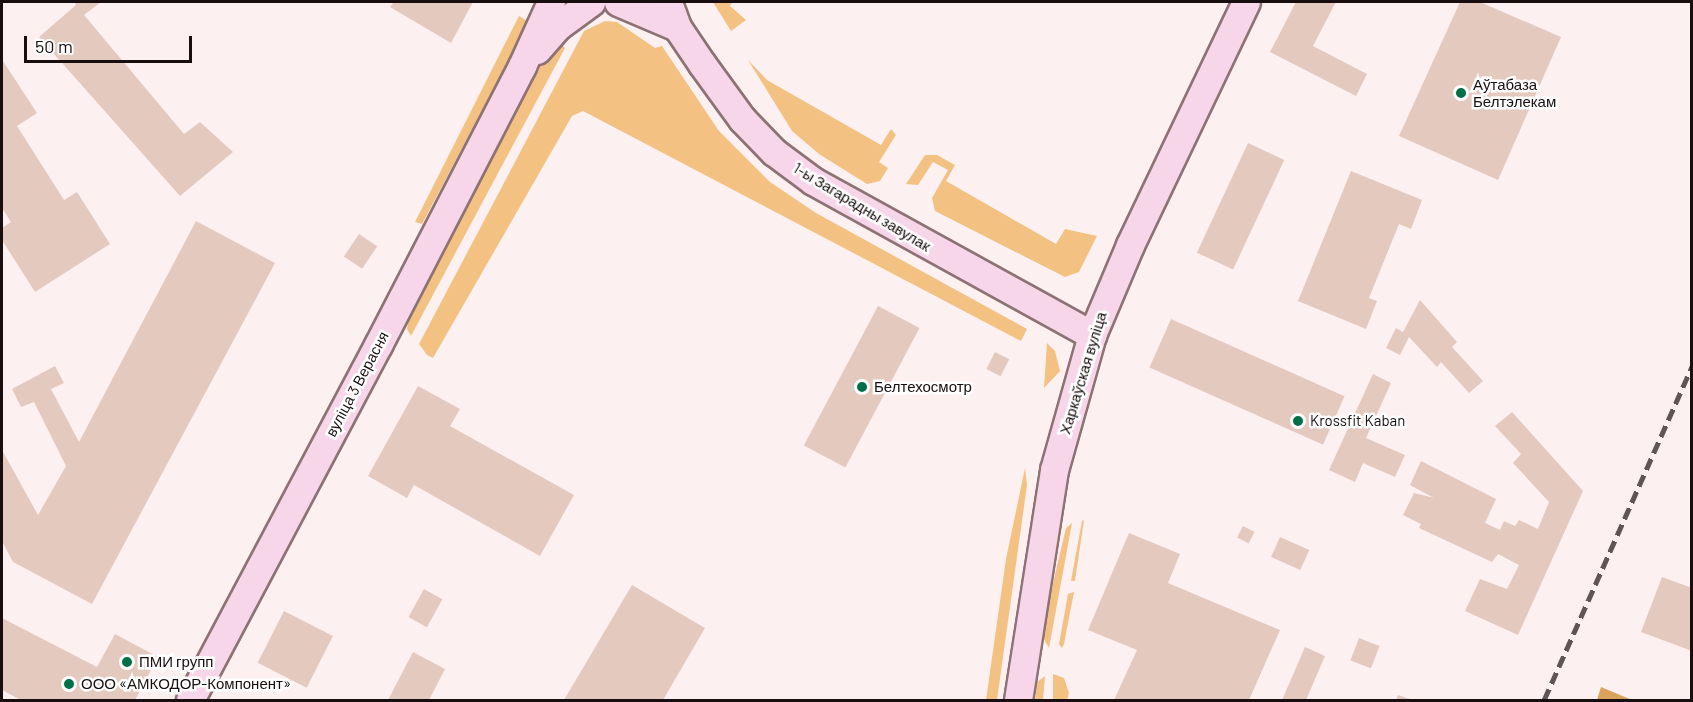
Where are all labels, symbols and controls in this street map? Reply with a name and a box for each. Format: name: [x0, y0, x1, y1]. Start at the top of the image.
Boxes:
scale bar: [27, 24, 195, 62]
text: 50 m: [35, 35, 73, 57]
place label: Аўтабаза Белтэлекам: [1473, 75, 1556, 110]
marker: Аўтабаза Белтэлекам: [1454, 86, 1468, 100]
street label: 1-ы Загарадны завулак: [790, 159, 934, 255]
street label: Харкаўская вуліца: [1056, 310, 1110, 436]
street label: вуліца 3 Верасня: [322, 328, 392, 440]
place label: Белтехосмотр: [874, 378, 972, 396]
marker: Белтехосмотр: [855, 380, 869, 394]
place label: Krossfit Kaban: [1310, 412, 1405, 430]
marker: Krossfit Kaban: [1291, 414, 1305, 428]
place label: ПМИ групп: [139, 653, 213, 671]
marker: ПМИ групп: [120, 655, 134, 669]
place label: ООО «АМКОДОР-Компонент»: [81, 675, 291, 693]
marker: ООО «АМКОДОР-Компонент»: [62, 677, 76, 691]

